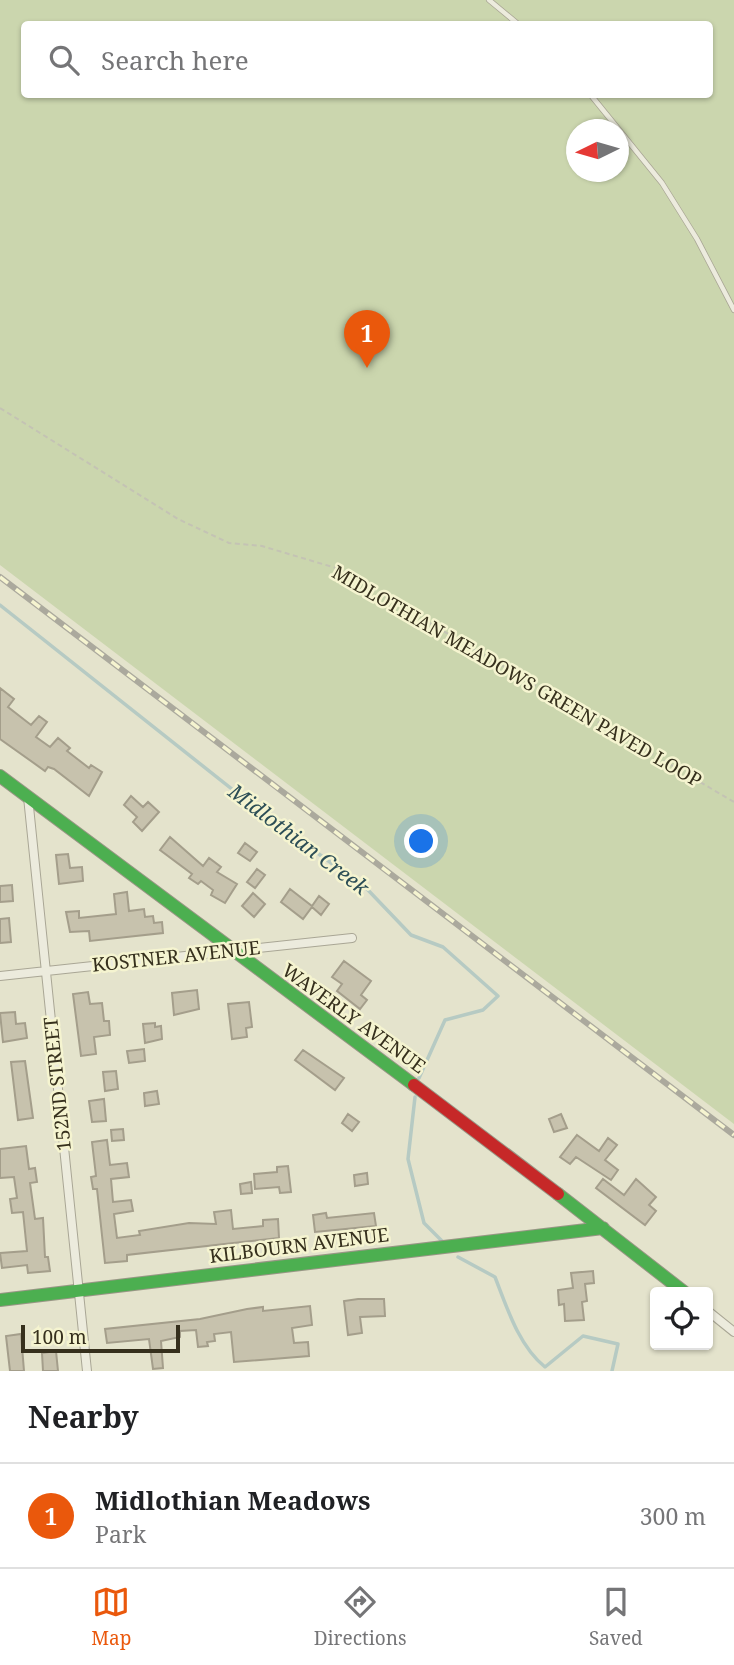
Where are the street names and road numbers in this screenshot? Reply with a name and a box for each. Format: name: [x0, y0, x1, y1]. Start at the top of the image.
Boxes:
street label: MIDLOTHIAN MEADOWS GREEN PAVED LOOP: [327, 559, 707, 793]
street label: KOSTNER AVENUE: [91, 934, 261, 978]
street label: WAVERLY AVENUE: [277, 957, 431, 1079]
street label: 152ND STREET: [37, 1015, 77, 1152]
street label: KILBOURN AVENUE: [208, 1221, 390, 1269]

